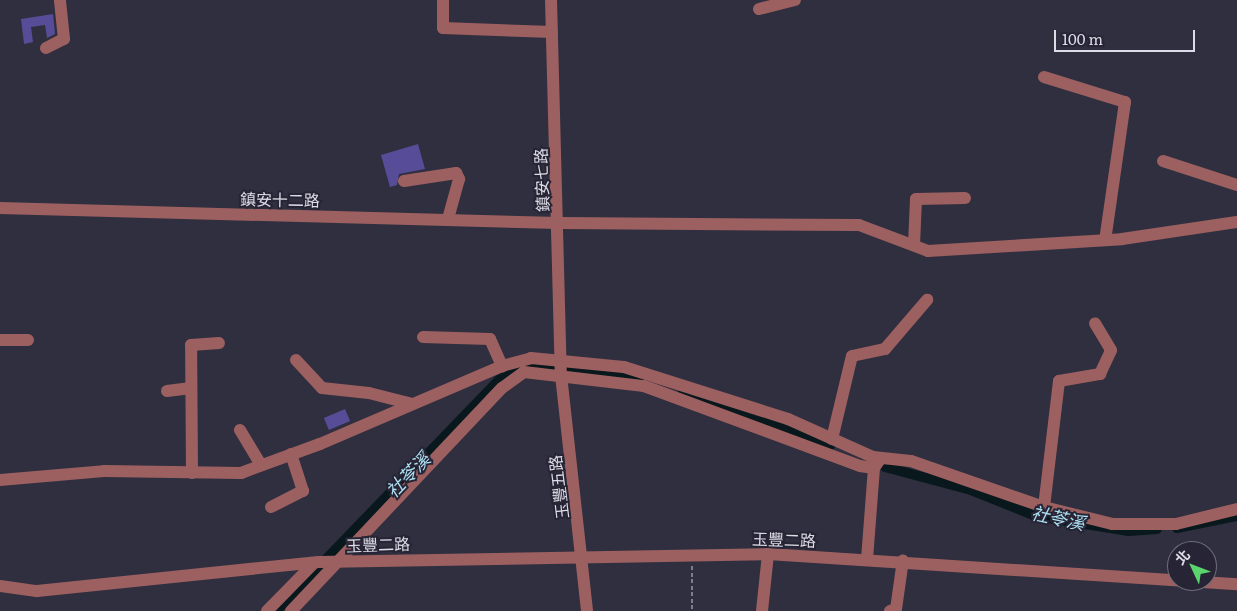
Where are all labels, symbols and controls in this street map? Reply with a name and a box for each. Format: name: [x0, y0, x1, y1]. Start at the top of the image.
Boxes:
scale bar: [1057, 20, 1198, 52]
text: 100 m: [1062, 27, 1103, 50]
street label: 鎮安七路: [530, 148, 552, 212]
street label: 鎮安十二路: [240, 189, 320, 209]
water label: 社苓溪: [381, 448, 435, 502]
street label: 玉豐五路: [545, 454, 571, 520]
water label: 社苓溪: [1029, 502, 1087, 534]
street label: 玉豐二路: [752, 528, 816, 550]
street label: 玉豐二路: [346, 533, 410, 555]
north arrow: [1167, 541, 1217, 591]
text: 北: [1170, 545, 1194, 568]

